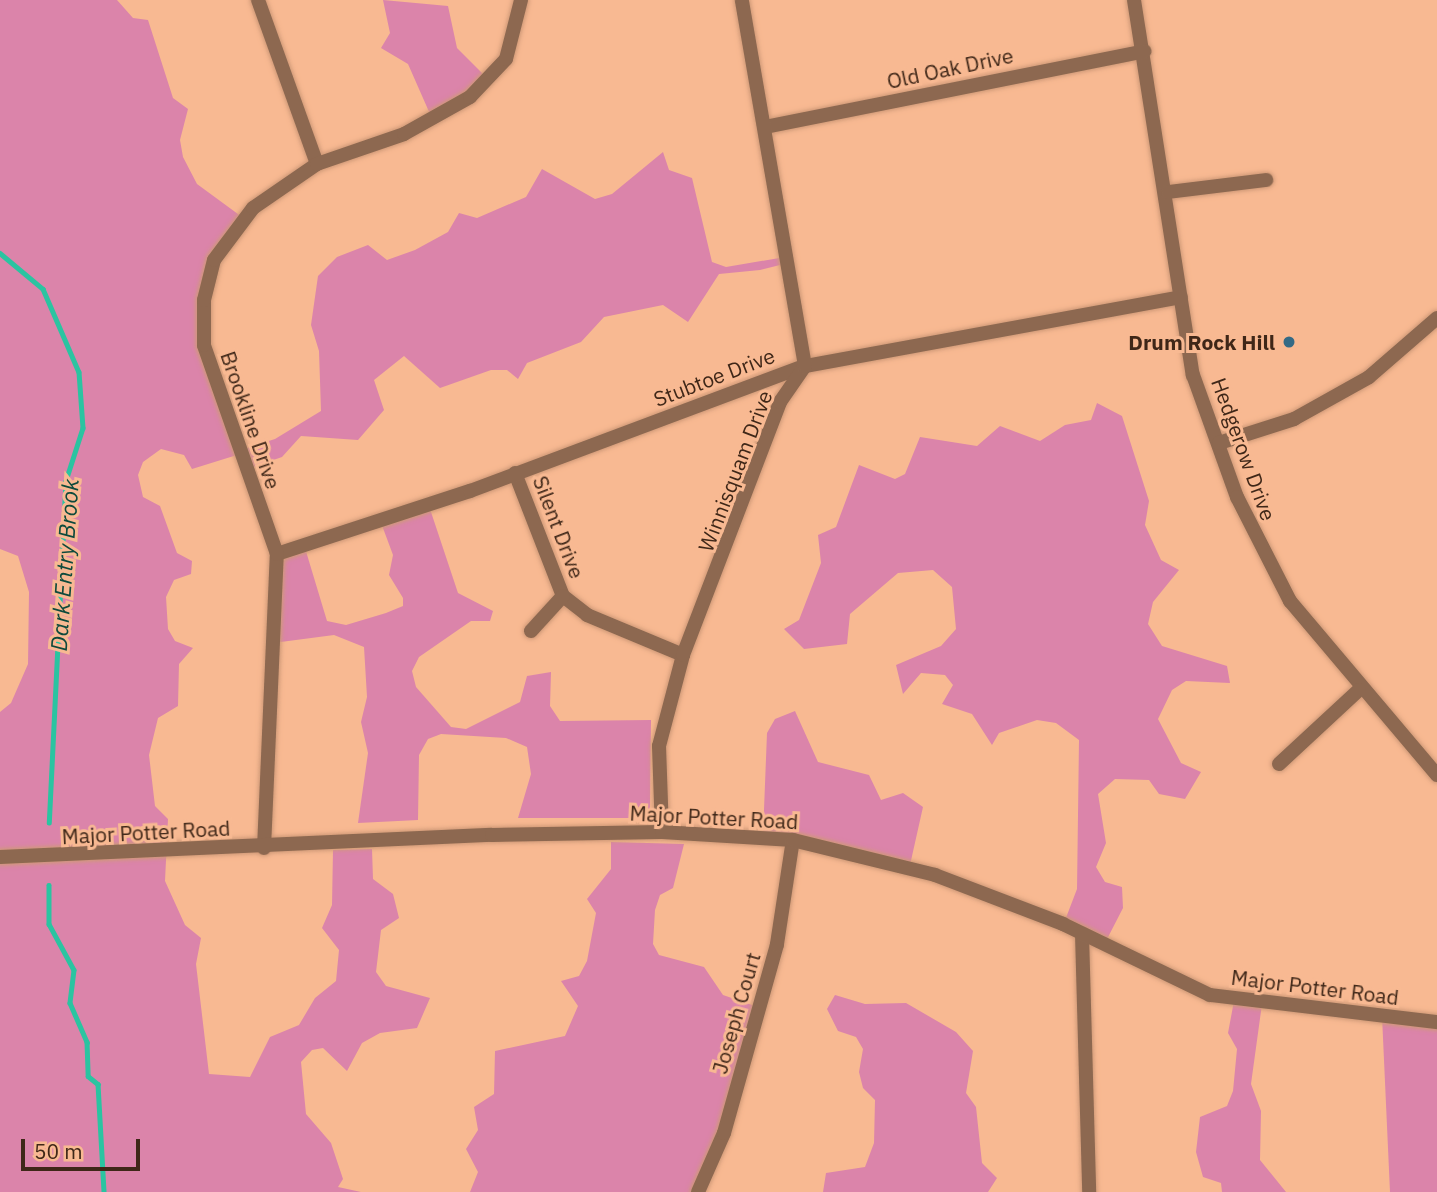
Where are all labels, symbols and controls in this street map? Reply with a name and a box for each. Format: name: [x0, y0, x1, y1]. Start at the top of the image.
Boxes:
street label: Old Oak Drive: [885, 42, 1015, 94]
place label: Drum Rock Hill: [1128, 329, 1275, 355]
marker: Drum Rock Hill: [1281, 334, 1297, 350]
street label: Stubtoe Drive: [650, 342, 778, 412]
street label: Brookline Drive: [216, 348, 286, 492]
street label: Hedgerow Drive: [1206, 374, 1282, 524]
street label: Winnisquam Drive: [693, 387, 777, 555]
street label: Silent Drive: [528, 472, 590, 582]
water label: Dark Entry Brook: [44, 478, 84, 652]
street label: Major Potter Road: [629, 800, 799, 834]
street label: Major Potter Road: [61, 815, 231, 849]
street label: Joseph Court: [707, 949, 765, 1077]
street label: Major Potter Road: [1230, 964, 1400, 1010]
scale bar: [24, 1126, 144, 1170]
text: 50 m: [34, 1137, 83, 1165]

